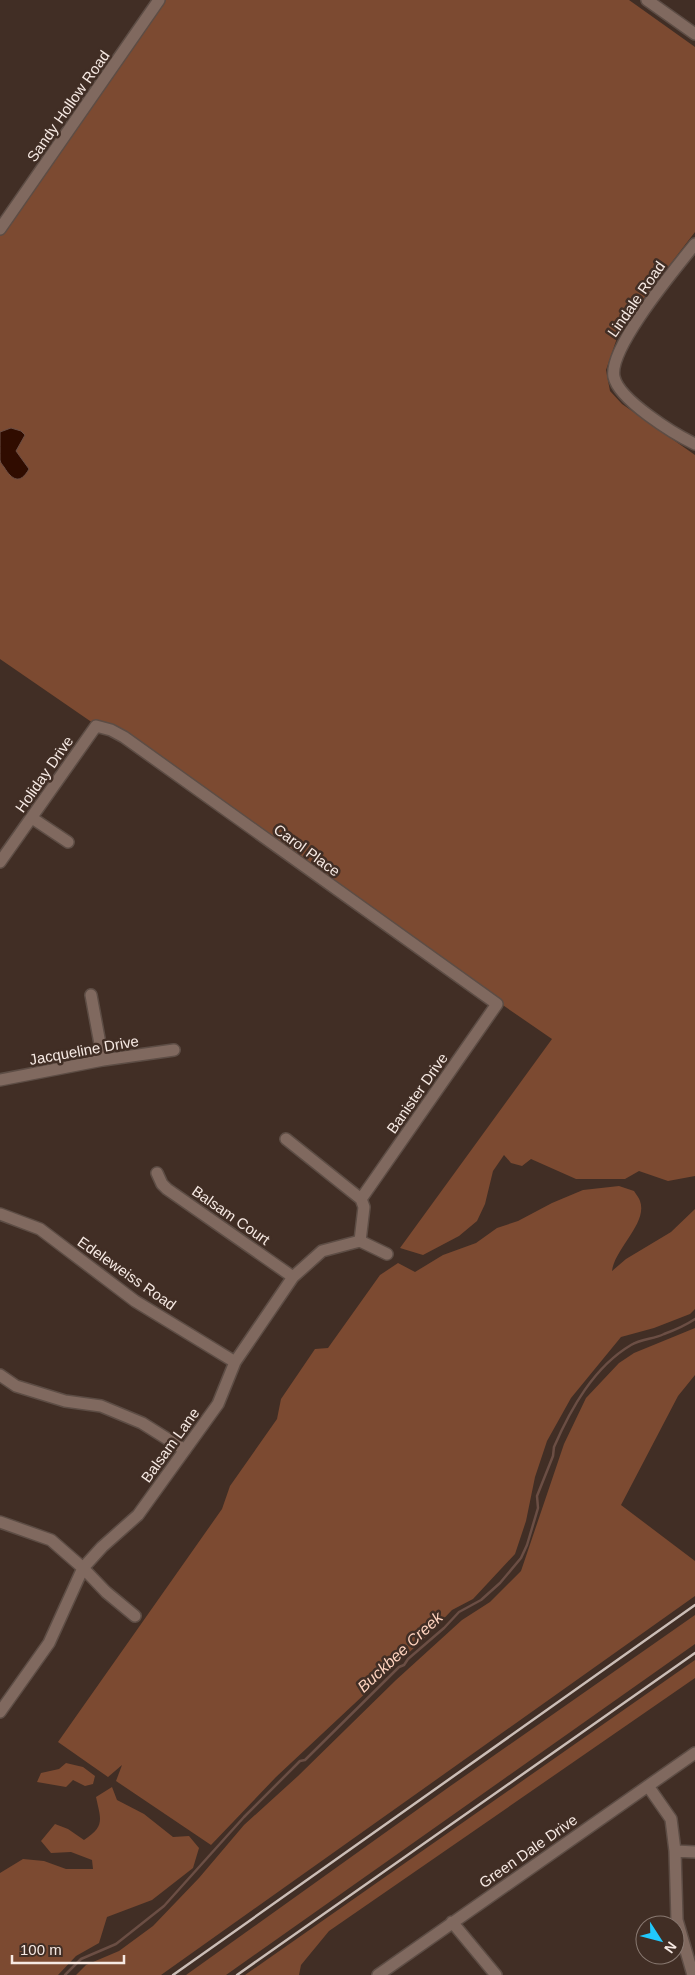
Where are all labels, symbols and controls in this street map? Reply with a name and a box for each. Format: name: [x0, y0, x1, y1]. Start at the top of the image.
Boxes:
street label: Sandy Hollow Road: [23, 47, 113, 165]
street label: Lindale Road: [604, 258, 668, 340]
street label: Holiday Drive: [11, 733, 77, 815]
street label: Carol Place: [271, 820, 343, 880]
street label: Jacqueline Drive: [28, 1032, 140, 1068]
street label: Banister Drive: [383, 1050, 451, 1136]
street label: Balsam Court: [189, 1182, 274, 1248]
street label: Edeleweiss Road: [75, 1233, 179, 1313]
street label: Balsam Lane: [137, 1405, 203, 1485]
water label: Buckbee Creek: [354, 1608, 447, 1696]
street label: Green Dale Drive: [476, 1811, 580, 1891]
north arrow: [635, 1915, 685, 1965]
scale bar: [12, 1932, 125, 1964]
text: N: [661, 1939, 680, 1956]
text: 100 m: [20, 1941, 62, 1958]

